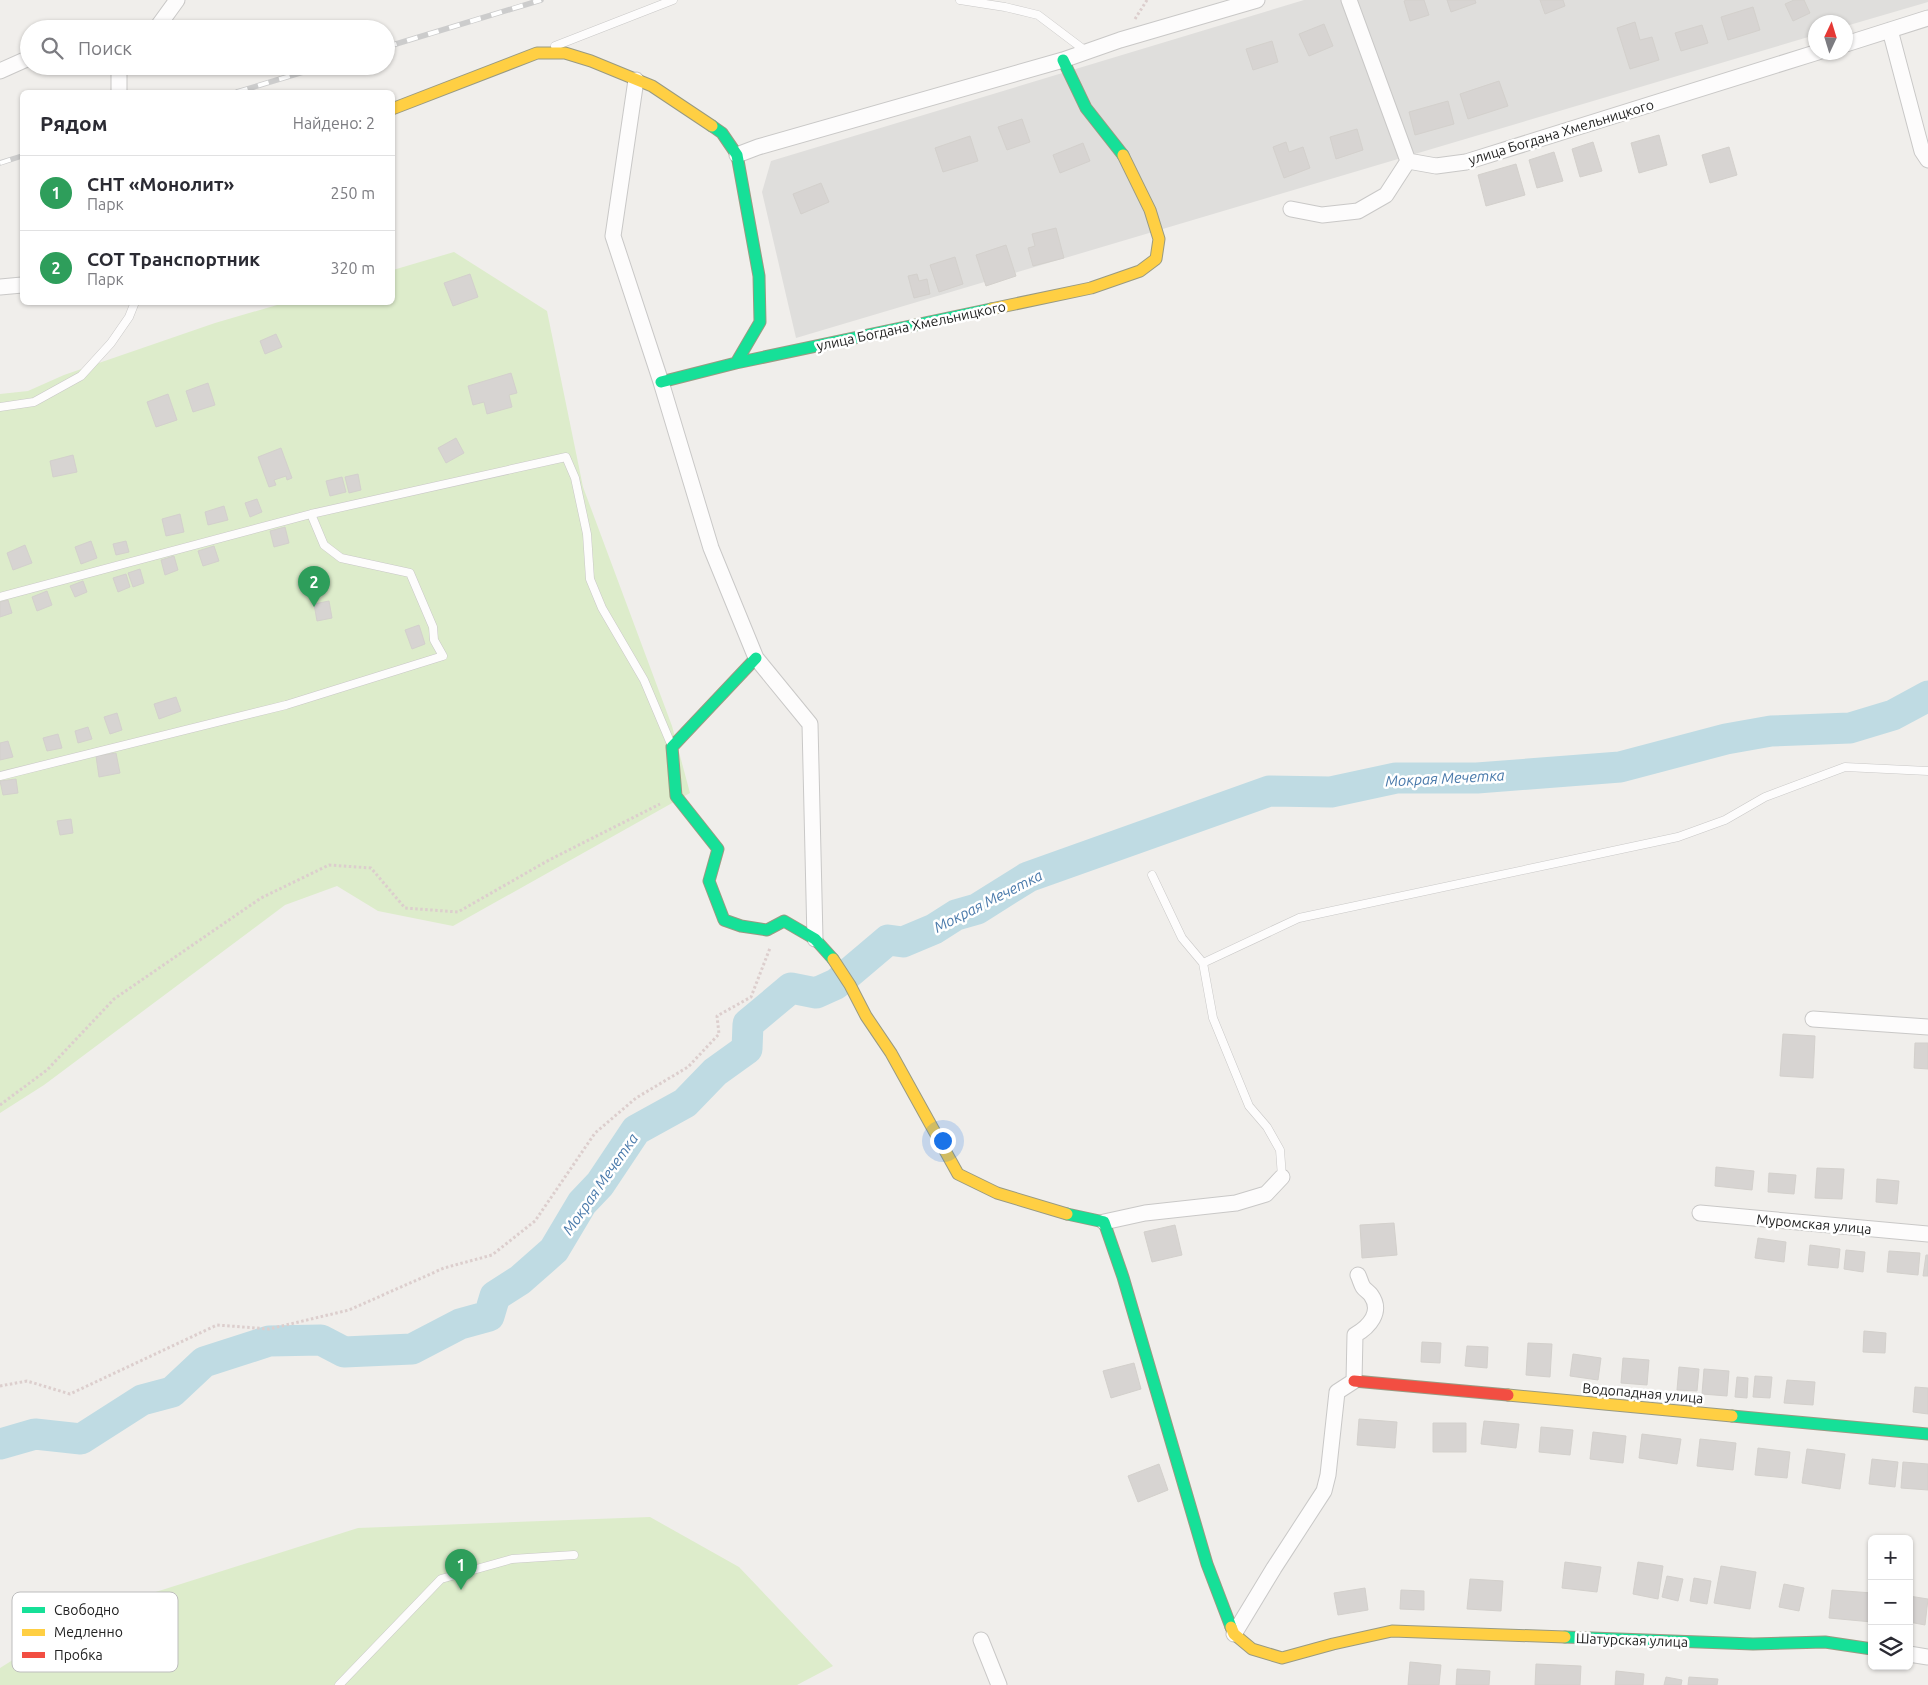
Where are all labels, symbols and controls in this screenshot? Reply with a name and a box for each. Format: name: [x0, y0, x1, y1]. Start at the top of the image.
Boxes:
north arrow: [1808, 15, 1853, 60]
search box: [20, 20, 395, 75]
icon: search: [38, 34, 66, 62]
text: Поиск: [78, 37, 132, 59]
street label: улица Богдана Хмельницкого: [1466, 96, 1656, 168]
text: Рядом: [40, 111, 108, 135]
text: Найдено: 2: [293, 114, 375, 132]
text: СНТ «Монолит»: [87, 173, 234, 195]
text: 1: [51, 184, 61, 202]
text: 250 m: [330, 184, 375, 202]
text: Парк: [87, 195, 124, 213]
text: СОТ Транспортник: [87, 248, 260, 270]
text: 2: [51, 259, 61, 277]
text: 320 m: [330, 259, 375, 277]
text: Парк: [87, 270, 124, 288]
street label: улица Богдана Хмельницкого: [815, 298, 1007, 354]
pin: 2: [298, 566, 330, 607]
water label: Мокрая Мечетка: [1385, 766, 1505, 790]
water label: Мокрая Мечетка: [931, 866, 1045, 936]
your location: [930, 1128, 956, 1154]
water label: Мокрая Мечетка: [559, 1130, 641, 1238]
street label: Муромская улица: [1756, 1211, 1872, 1237]
street label: Водопадная улица: [1582, 1380, 1704, 1406]
map controls: [1868, 1535, 1913, 1670]
button: +: [1868, 1535, 1913, 1580]
pin: 1: [445, 1549, 477, 1590]
button: −: [1868, 1580, 1913, 1625]
legend: [12, 1592, 178, 1672]
text: Свободно: [54, 1602, 119, 1618]
text: Медленно: [54, 1624, 123, 1640]
button: layers: [1868, 1625, 1913, 1670]
street label: Шатурская улица: [1576, 1630, 1688, 1650]
text: Пробка: [54, 1647, 103, 1663]

